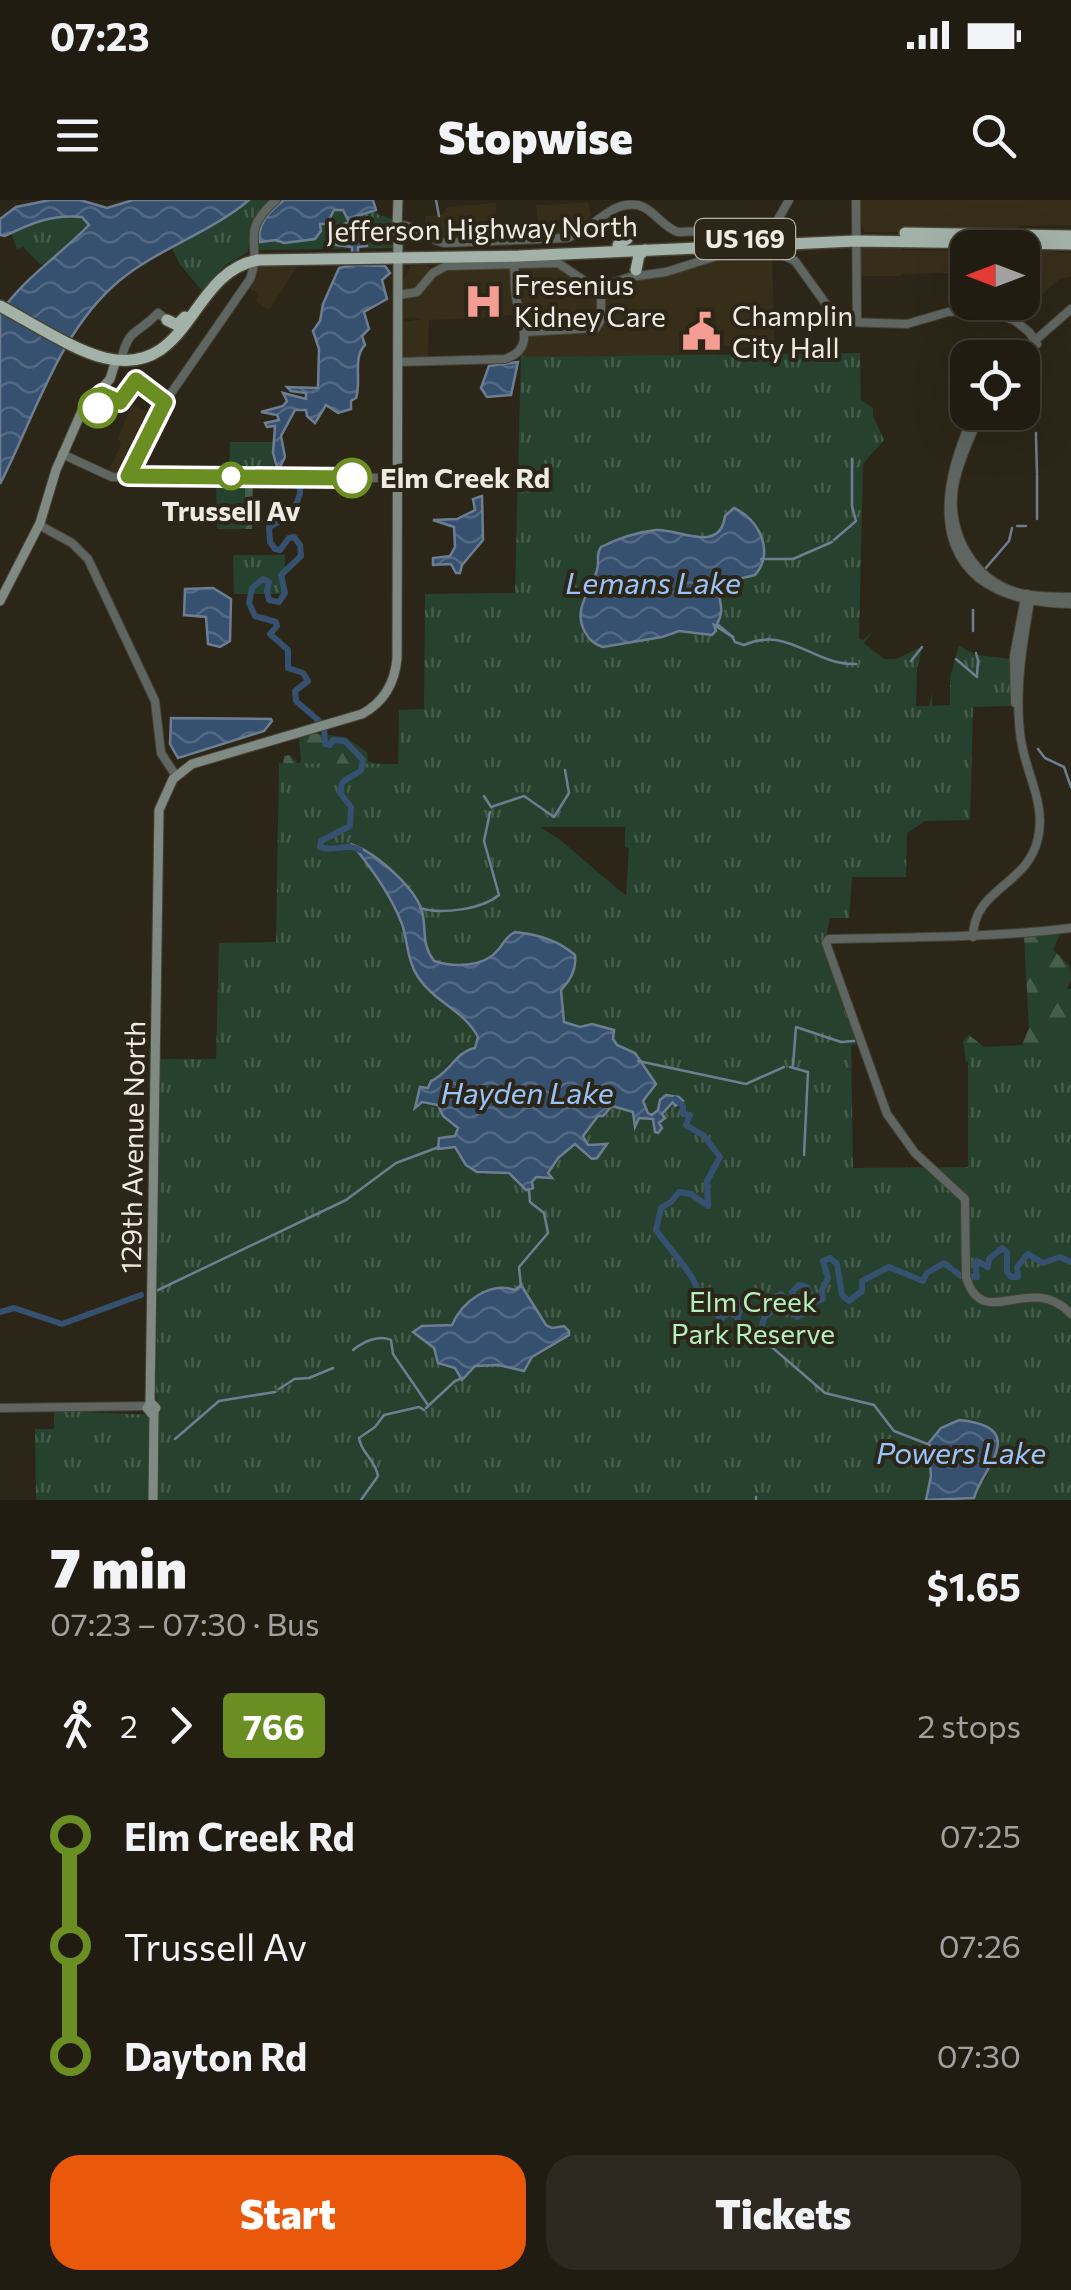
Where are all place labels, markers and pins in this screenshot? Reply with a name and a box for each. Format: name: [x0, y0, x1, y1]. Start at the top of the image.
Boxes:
place label: Fresenius Kidney Care: [514, 267, 666, 333]
hospital icon: Fresenius Kidney Care: [463, 280, 505, 322]
place label: Champlin City Hall: [732, 298, 853, 364]
public building icon: Champlin City Hall: [681, 311, 723, 353]
unlabelled marker: [79, 389, 117, 427]
marker: Elm Creek Rd: [333, 459, 371, 497]
place label: Elm Creek Rd: [380, 460, 550, 494]
marker: Trussell Av: [218, 463, 244, 489]
place label: Trussell Av: [161, 493, 301, 527]

